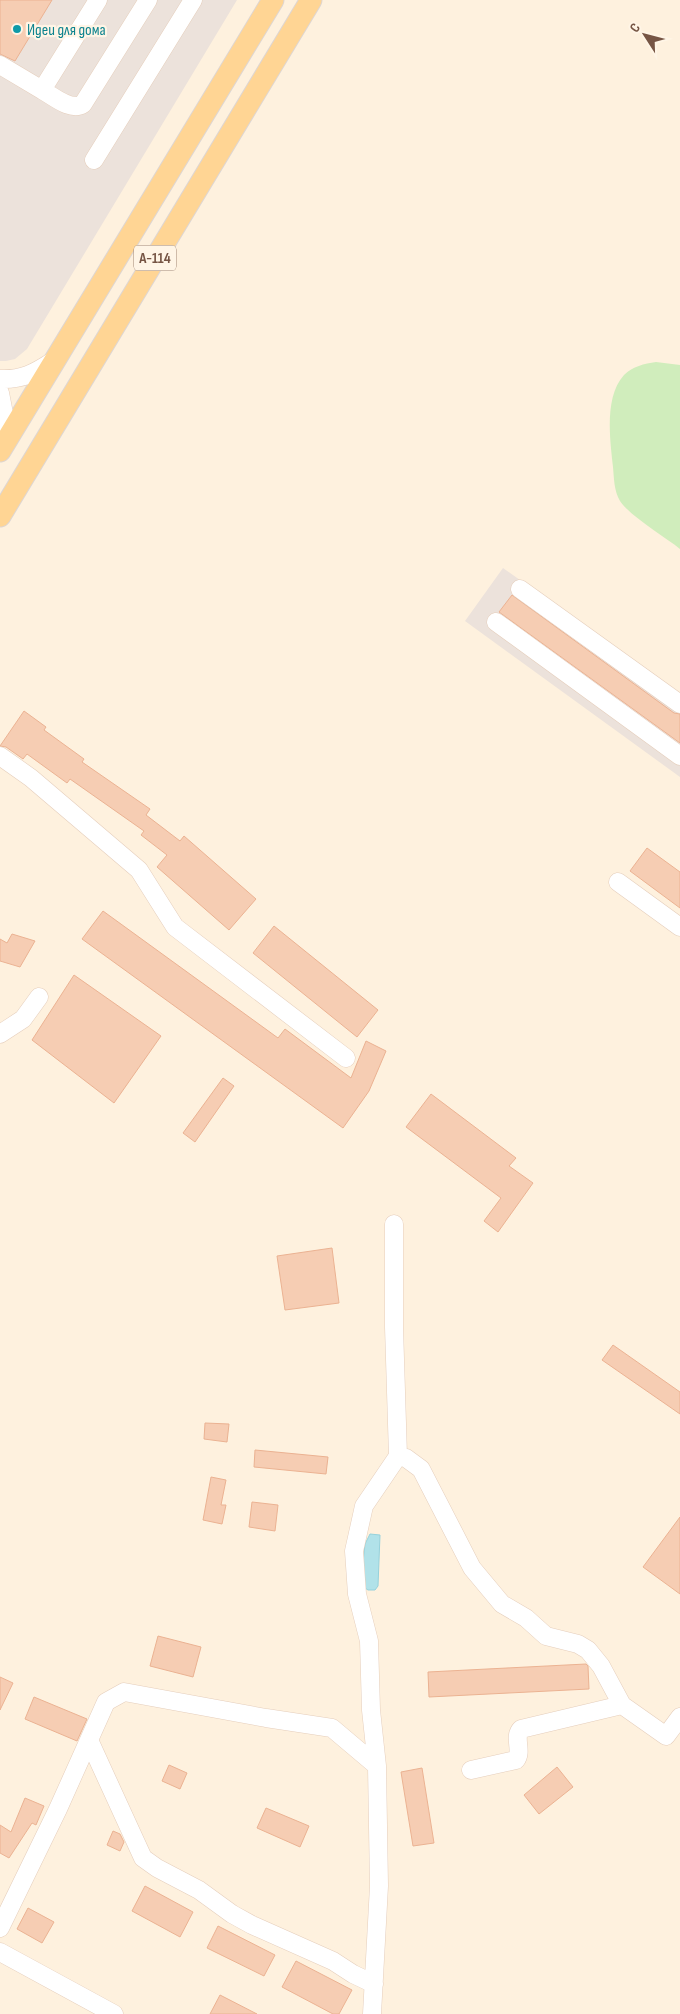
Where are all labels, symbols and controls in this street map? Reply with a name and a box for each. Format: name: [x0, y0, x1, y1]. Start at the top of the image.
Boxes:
north arrow: [620, 10, 670, 60]
text: С: [626, 20, 644, 36]
place label: Идеи для дома: [27, 21, 106, 40]
marker: Идеи для дома: [11, 23, 23, 35]
road number: А-114: [134, 246, 176, 270]

